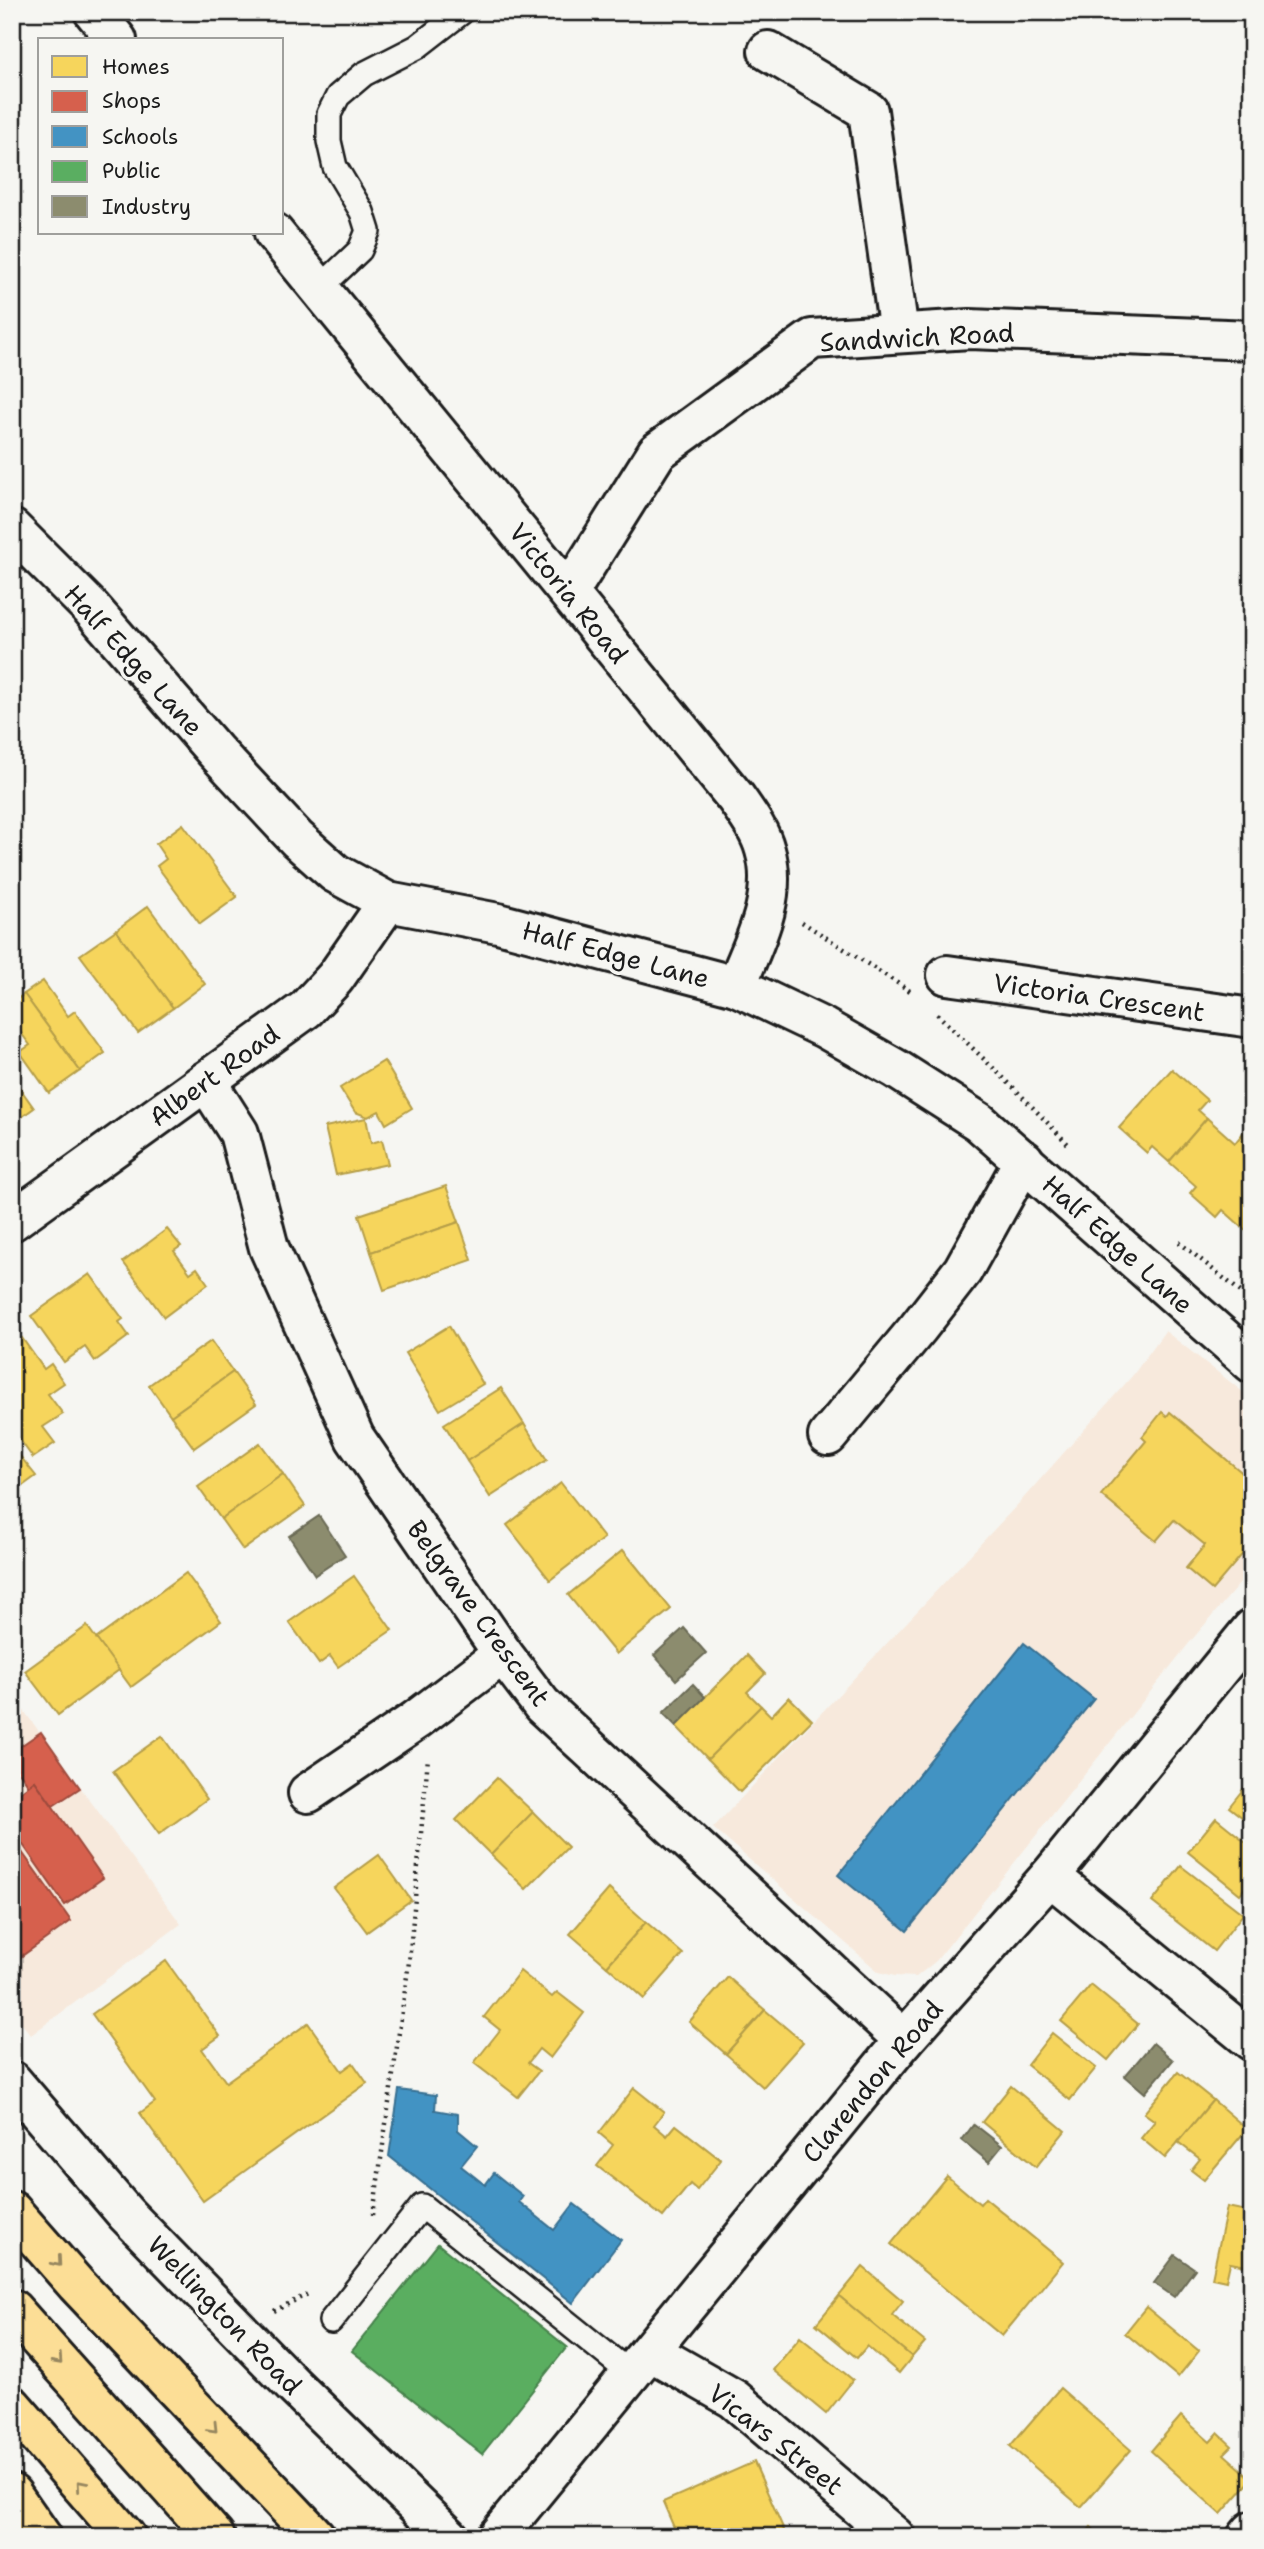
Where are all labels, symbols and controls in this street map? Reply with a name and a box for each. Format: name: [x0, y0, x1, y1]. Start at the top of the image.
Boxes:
legend: [38, 38, 284, 234]
text: Homes: [102, 53, 170, 81]
text: Shops: [102, 87, 161, 115]
text: Schools: [102, 123, 178, 151]
text: Public: [102, 157, 161, 185]
text: Industry: [102, 193, 191, 221]
street label: Sandwich Road: [819, 314, 1015, 360]
street label: Victoria Road: [501, 515, 637, 671]
street label: Half Edge Lane: [57, 577, 211, 743]
street label: Half Edge Lane: [519, 912, 713, 996]
street label: Victoria Crescent: [991, 965, 1207, 1029]
street label: Albert Road: [142, 1016, 286, 1134]
street label: Half Edge Lane: [1035, 1167, 1201, 1321]
street label: Belgrave Crescent: [400, 1513, 558, 1713]
street label: Clarendon Road: [794, 1992, 950, 2170]
street label: Wellington Road: [140, 2228, 310, 2402]
one-way arrow: [49, 2254, 61, 2267]
one-way arrow: [50, 2352, 62, 2365]
street label: Vicars Street: [701, 2375, 851, 2503]
one-way arrow: [204, 2420, 217, 2433]
one-way arrow: [77, 2481, 89, 2494]

